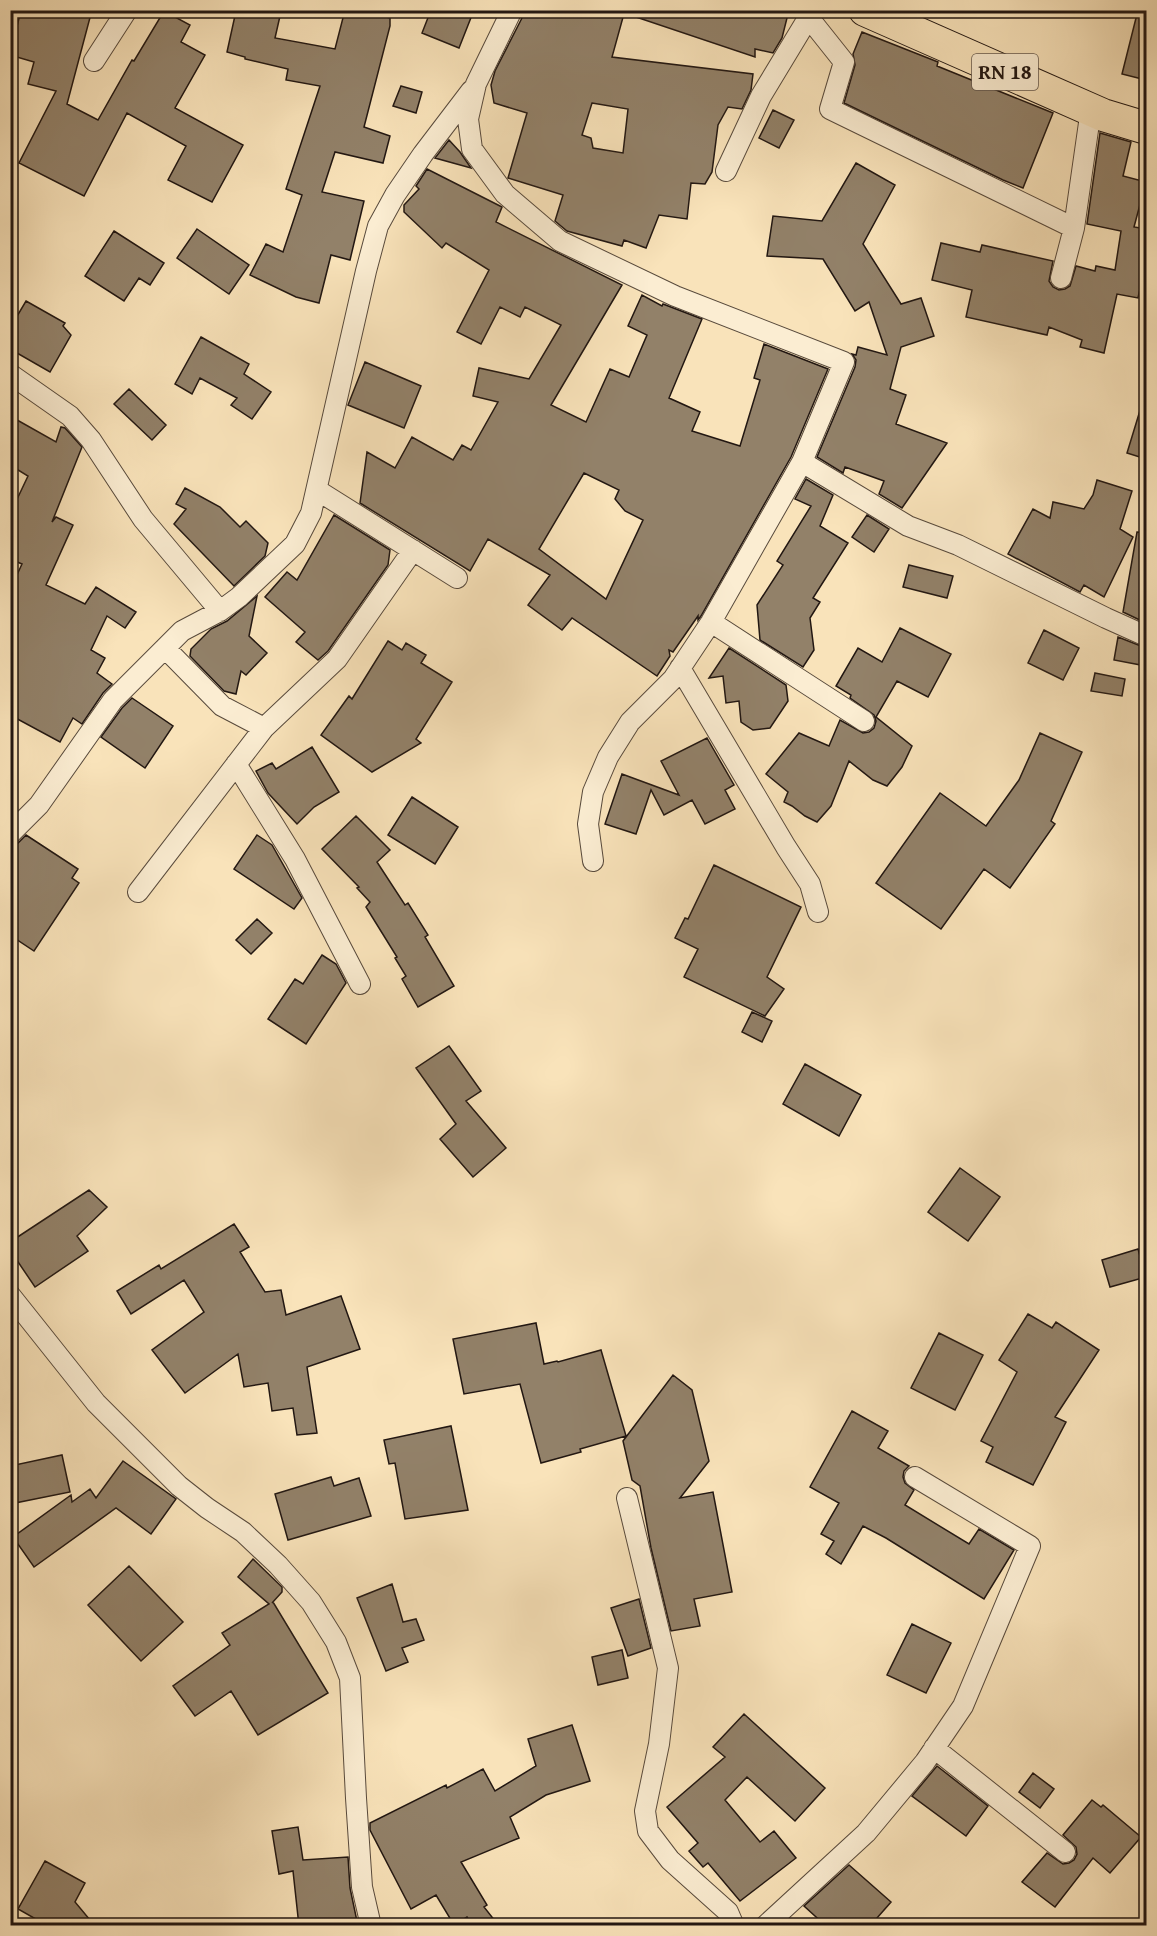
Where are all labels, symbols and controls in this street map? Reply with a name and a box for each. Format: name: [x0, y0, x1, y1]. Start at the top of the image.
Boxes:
road number: RN 18: [972, 54, 1038, 90]

